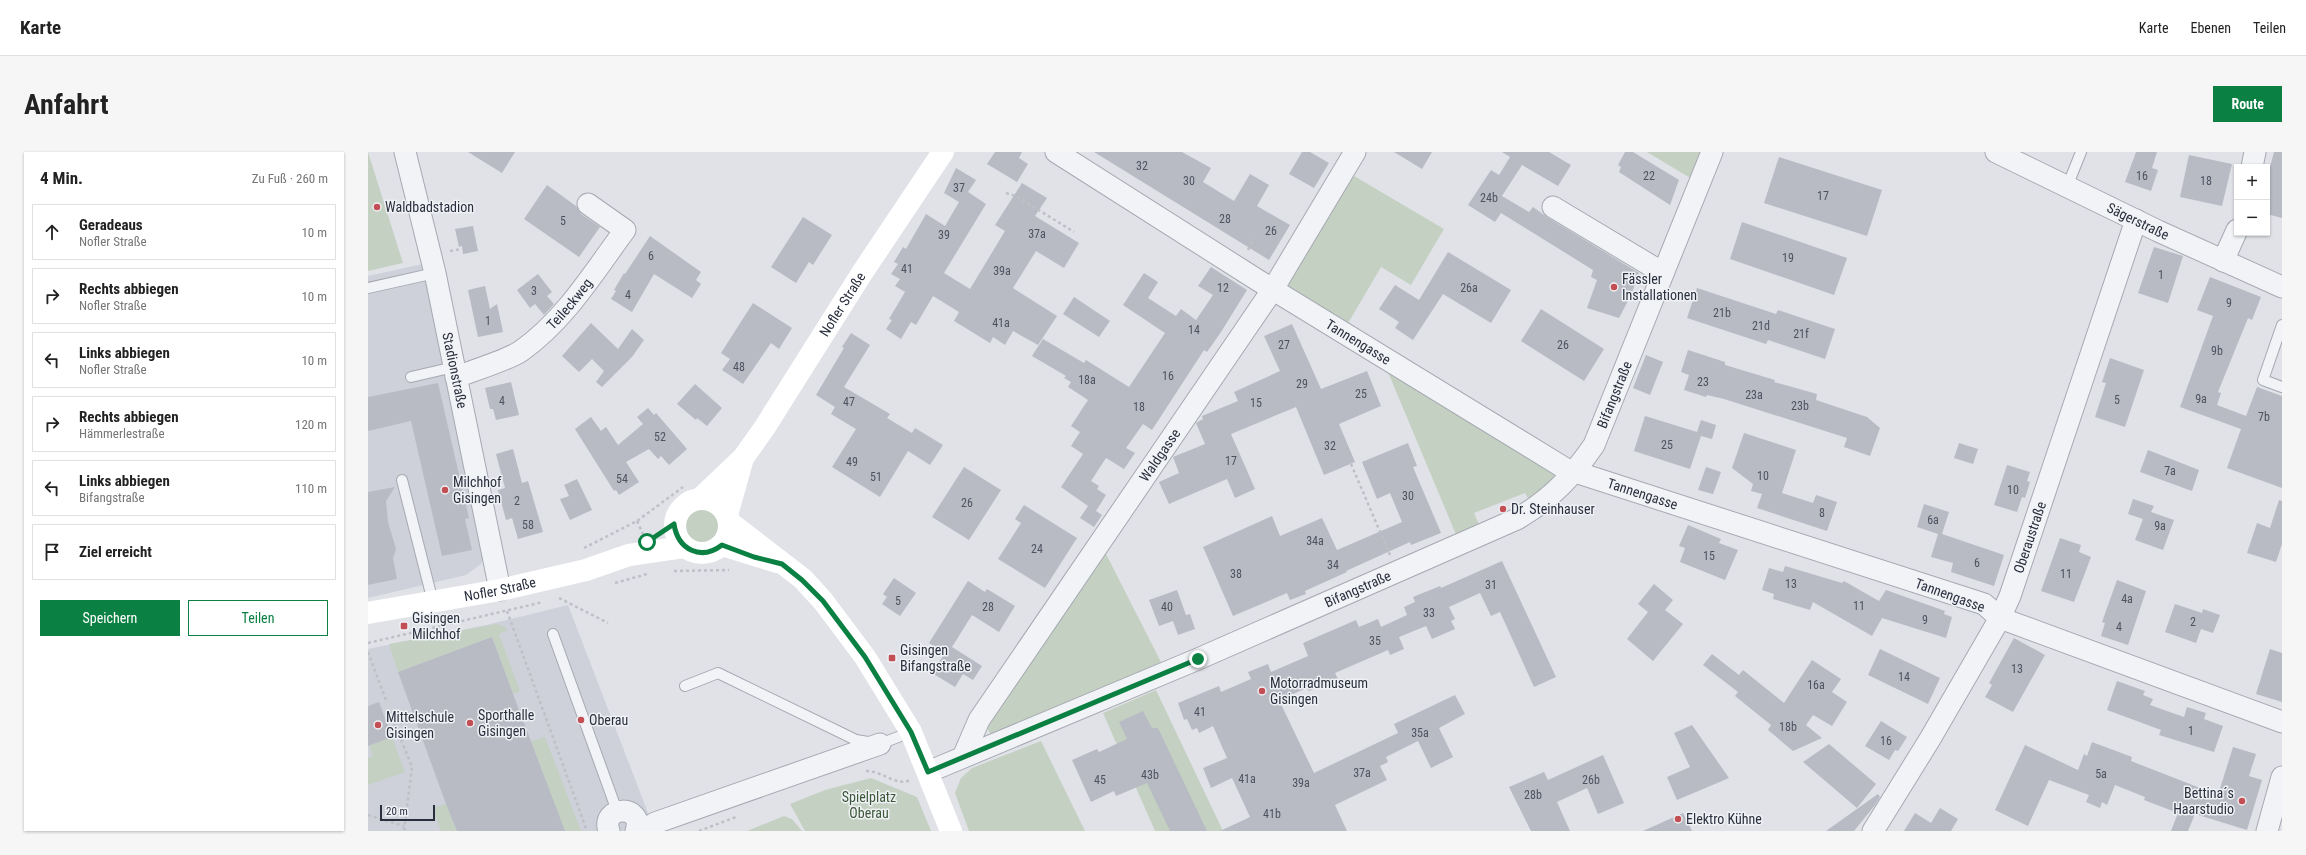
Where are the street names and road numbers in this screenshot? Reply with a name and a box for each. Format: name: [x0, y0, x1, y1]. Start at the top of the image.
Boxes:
street label: Sägerstraße: [2104, 199, 2172, 243]
street label: Nofler Straße: [816, 269, 869, 339]
street label: Teileckweg: [544, 275, 595, 333]
street label: Tannengasse: [1323, 316, 1394, 368]
street label: Stadionstraße: [439, 331, 471, 410]
street label: Bifangstraße: [1594, 358, 1635, 431]
street label: Waldgasse: [1136, 425, 1184, 484]
street label: Tannengasse: [1605, 475, 1680, 513]
street label: Oberaustraße: [2010, 499, 2049, 575]
street label: Bifangstraße: [1322, 567, 1394, 611]
street label: Nofler Straße: [463, 574, 538, 604]
street label: Tannengasse: [1913, 575, 1987, 615]

